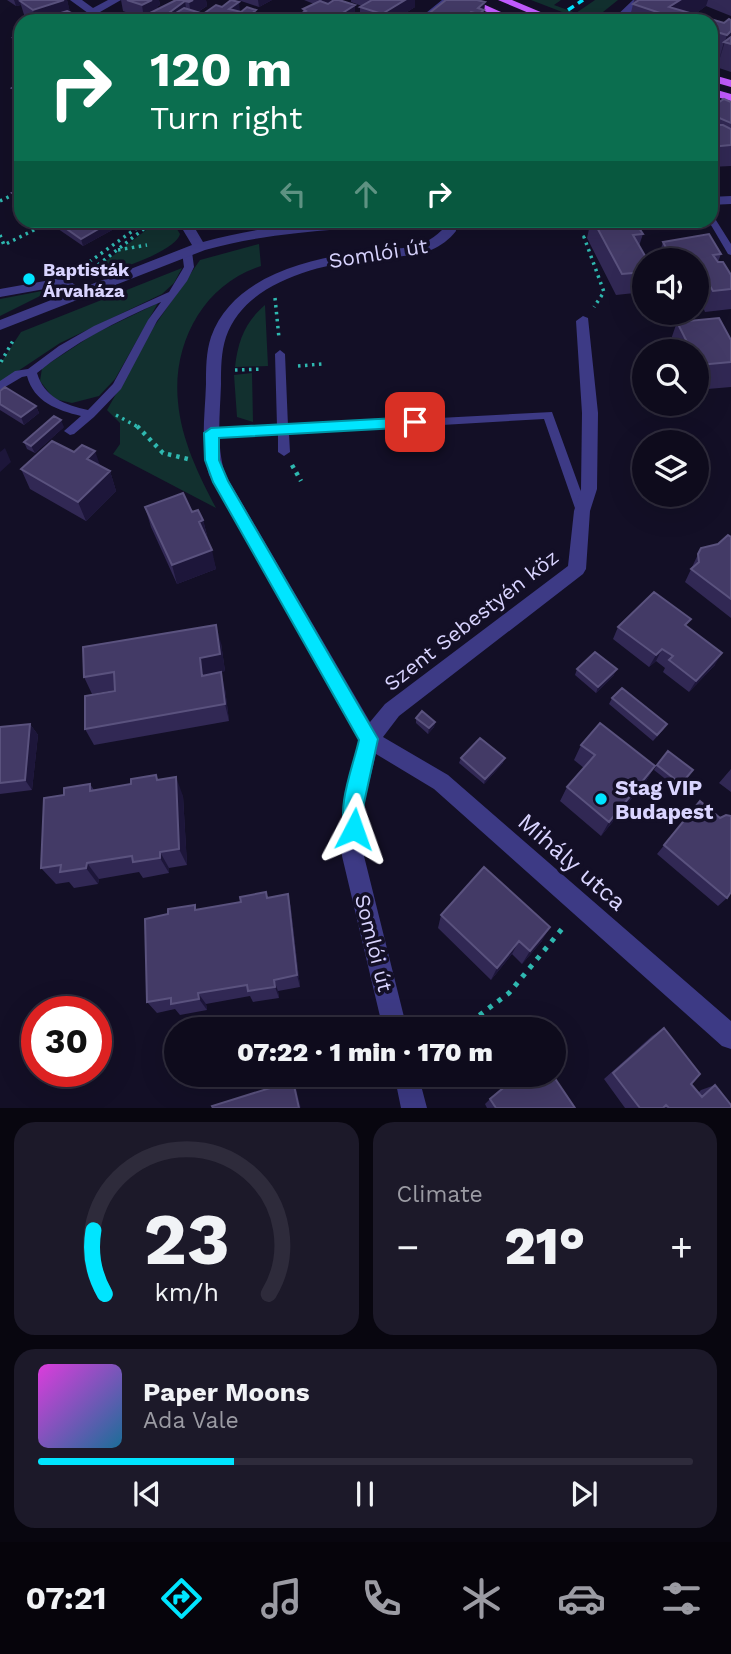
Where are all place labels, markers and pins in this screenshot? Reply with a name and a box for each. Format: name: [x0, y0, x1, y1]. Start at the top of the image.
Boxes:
place label: Baptisták Árvaháza: [43, 259, 130, 301]
marker: Baptisták Árvaháza: [21, 271, 37, 287]
pin: [385, 392, 445, 452]
place label: Stag VIP Budapest: [615, 775, 713, 824]
marker: Stag VIP Budapest: [593, 791, 609, 807]

